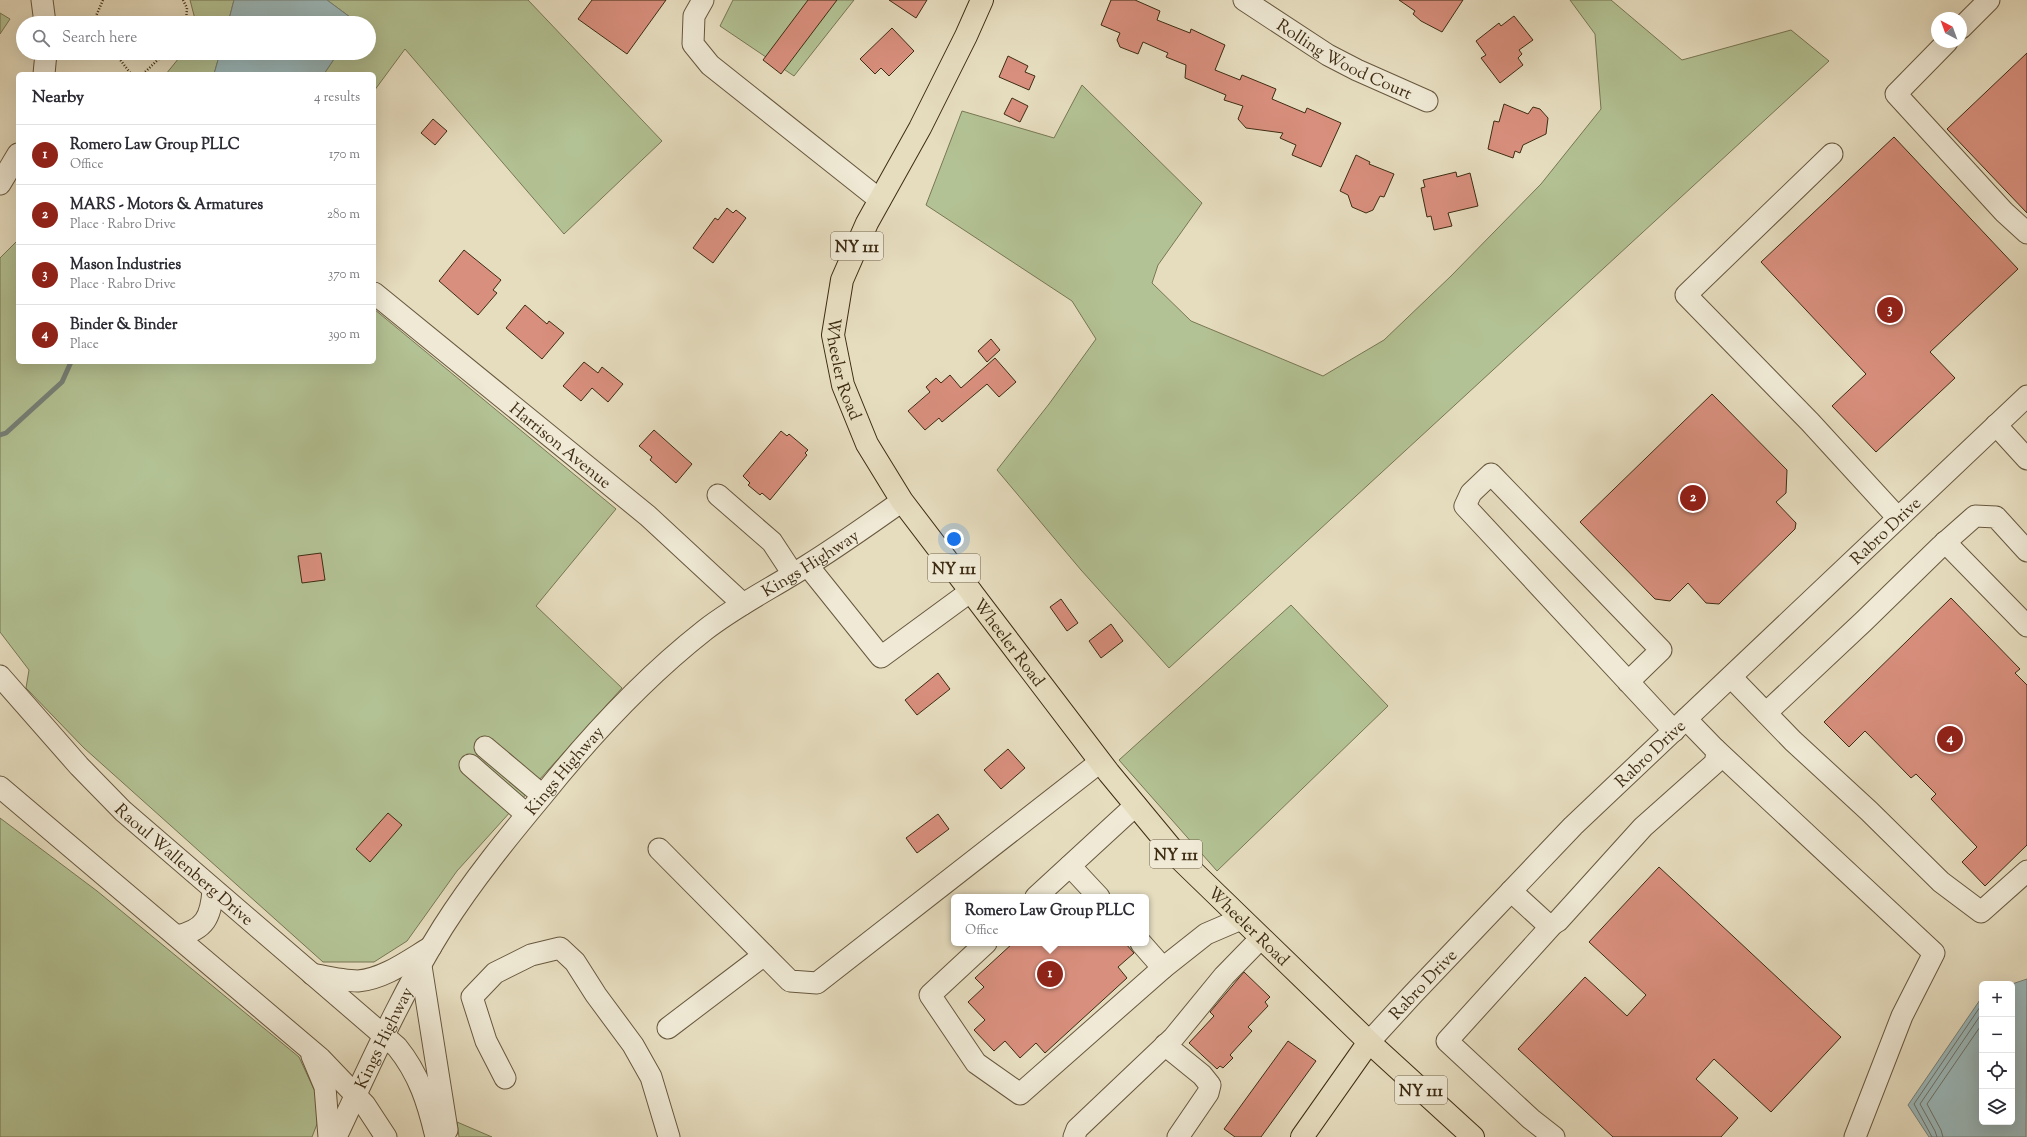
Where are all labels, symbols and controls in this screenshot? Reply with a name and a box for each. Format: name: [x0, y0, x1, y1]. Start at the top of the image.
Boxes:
north arrow: [1931, 12, 1967, 48]
street label: Rolling Wood Court: [1271, 14, 1415, 107]
search box: [16, 16, 376, 60]
icon: search: [30, 27, 52, 49]
text: Search here: [62, 28, 137, 49]
text: Nearby: [32, 86, 84, 110]
text: 4 results: [314, 89, 360, 107]
text: Romero Law Group PLLC: [70, 135, 240, 156]
text: 1: [43, 146, 47, 164]
text: 170 m: [329, 146, 360, 164]
text: Office: [70, 156, 103, 174]
text: MARS - Motors & Armatures: [70, 195, 263, 216]
text: 2: [42, 206, 48, 224]
text: 280 m: [327, 206, 360, 224]
text: Place · Rabro Drive: [70, 216, 176, 234]
road number: NY 111: [831, 232, 883, 260]
text: Mason Industries: [70, 255, 181, 276]
text: 3: [42, 266, 48, 284]
text: 370 m: [328, 266, 360, 284]
text: Place · Rabro Drive: [70, 276, 176, 294]
pin: 3: [1877, 295, 1903, 325]
text: Binder & Binder: [70, 315, 177, 336]
street label: Wheeler Road: [819, 315, 866, 425]
text: 4: [42, 326, 48, 344]
text: 390 m: [328, 326, 360, 344]
text: Place: [70, 336, 99, 354]
street label: Harrison Avenue: [504, 398, 616, 496]
pin: 2: [1680, 483, 1706, 513]
street label: Rabro Drive: [1846, 492, 1927, 571]
street label: Kings Highway: [758, 524, 865, 604]
your location: [944, 529, 964, 549]
road number: NY 111: [928, 554, 980, 582]
street label: Wheeler Road: [966, 594, 1050, 693]
street label: Rabro Drive: [1611, 715, 1692, 794]
street label: Kings Highway: [521, 721, 611, 822]
pin: 4: [1937, 724, 1963, 754]
street label: Raoul Wallenberg Drive: [108, 799, 258, 932]
road number: NY 111: [1150, 840, 1202, 868]
street label: Wheeler Road: [1201, 882, 1294, 973]
popup: [951, 894, 1149, 946]
text: Romero Law Group PLLC: [965, 901, 1135, 922]
text: Office: [965, 922, 999, 940]
street label: Rabro Drive: [1385, 945, 1464, 1026]
pin: 1: [1037, 959, 1063, 989]
map controls: [1979, 981, 2015, 1125]
button: +: [1979, 981, 2015, 1017]
street label: Kings Highway: [350, 983, 421, 1093]
button: −: [1979, 1017, 2015, 1053]
button: locate: [1979, 1053, 2015, 1089]
road number: NY 111: [1395, 1076, 1447, 1104]
button: layers: [1979, 1089, 2015, 1125]

